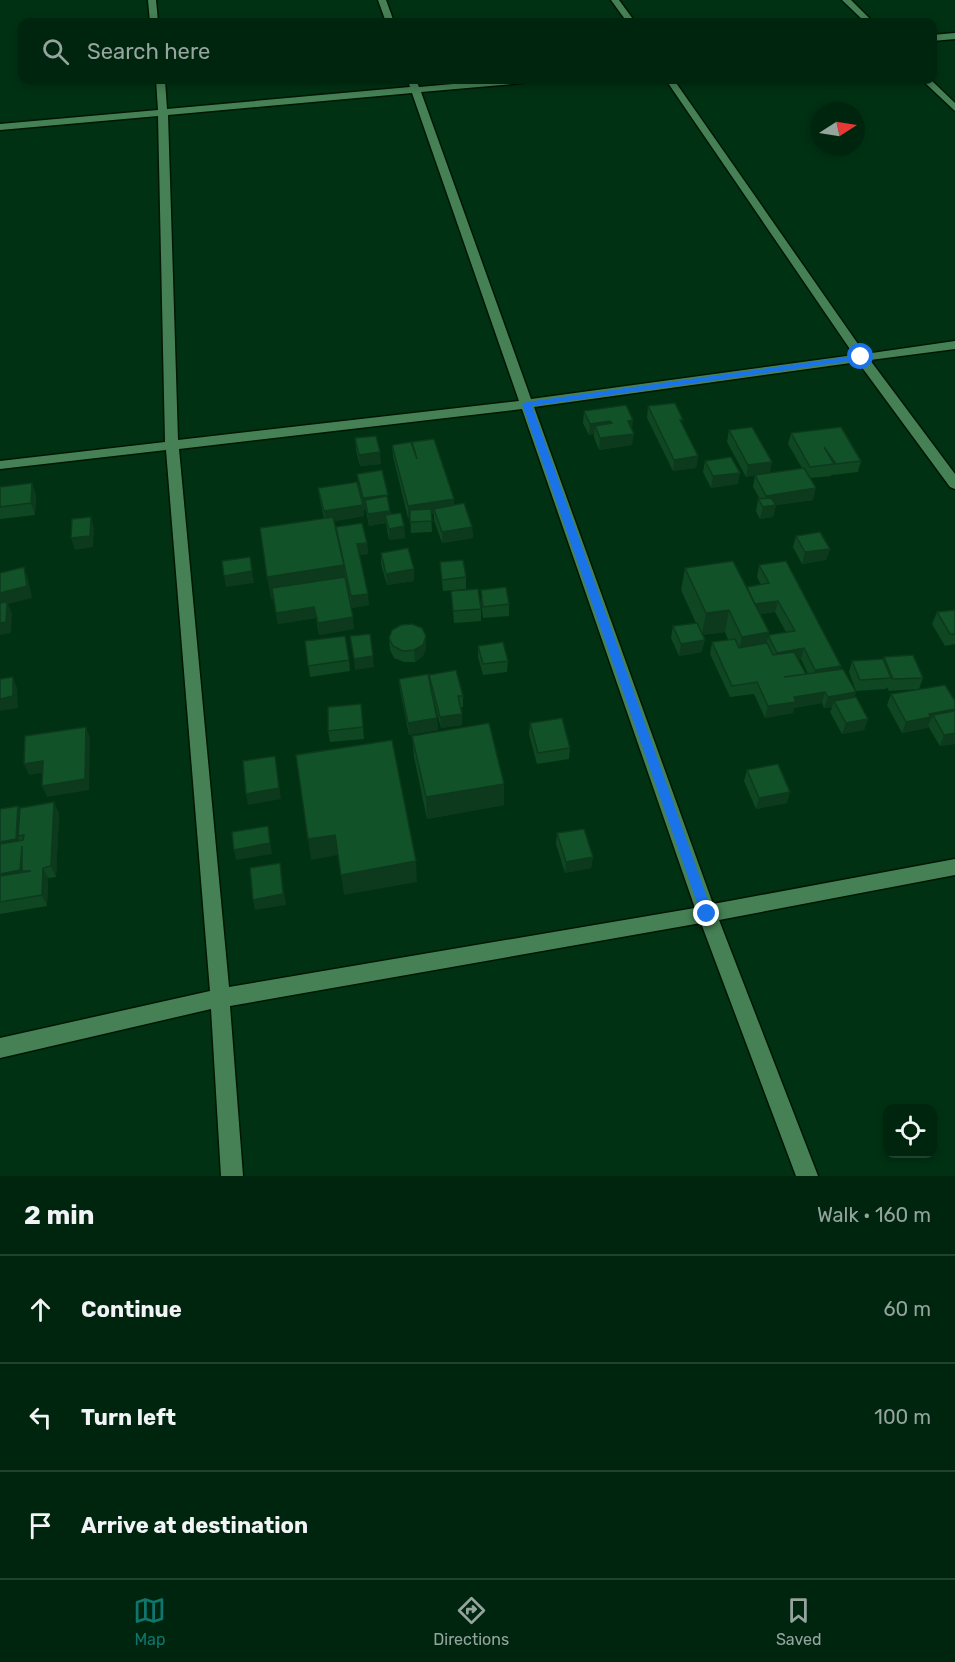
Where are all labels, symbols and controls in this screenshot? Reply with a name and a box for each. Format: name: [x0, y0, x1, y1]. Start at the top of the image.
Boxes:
search box: [18, 18, 937, 84]
icon: search: [39, 35, 72, 68]
text: Search here: [87, 38, 210, 65]
north arrow: [811, 102, 865, 156]
route start: [847, 343, 873, 369]
route end: [693, 900, 719, 926]
map controls: [883, 1104, 937, 1158]
button: locate: [883, 1104, 937, 1158]
text: 2 min: [24, 1200, 94, 1231]
text: Walk · 160 m: [817, 1203, 931, 1227]
icon: ahead: [24, 1293, 57, 1326]
text: Continue: [81, 1296, 182, 1323]
text: 60 m: [884, 1297, 931, 1321]
icon: left: [24, 1401, 57, 1434]
text: Turn left: [81, 1404, 176, 1431]
text: 100 m: [874, 1405, 931, 1429]
icon: arrive: [24, 1509, 57, 1542]
text: Arrive at destination: [81, 1512, 308, 1539]
tab: Map: [133, 1594, 166, 1649]
tab: Directions: [433, 1594, 509, 1649]
tab: Saved: [776, 1594, 822, 1649]

